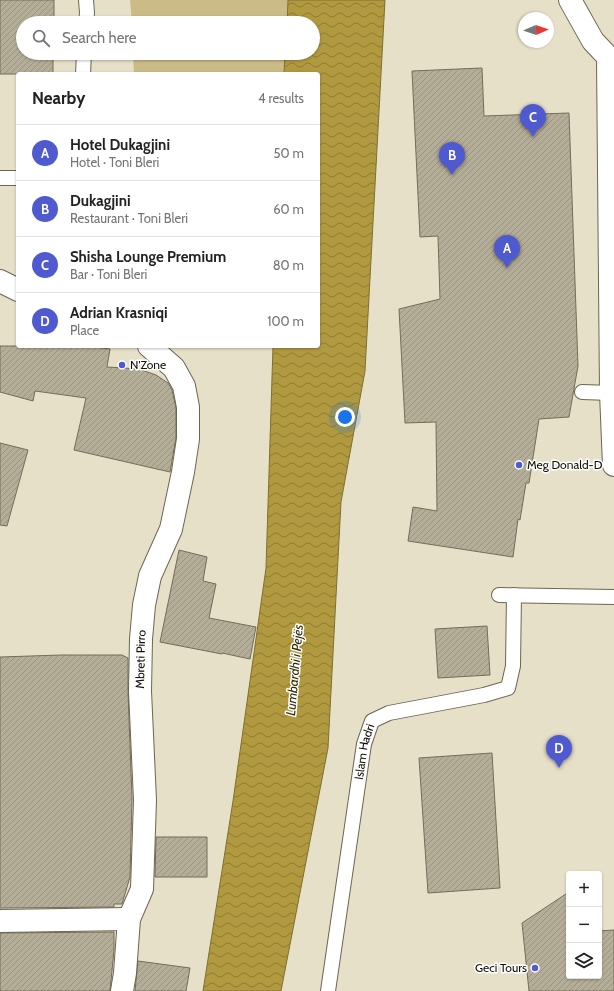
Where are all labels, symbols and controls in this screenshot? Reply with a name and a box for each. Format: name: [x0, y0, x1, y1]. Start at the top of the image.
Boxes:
north arrow: [518, 12, 554, 48]
search box: [16, 16, 320, 60]
icon: search: [30, 27, 52, 49]
text: Search here: [62, 29, 137, 47]
text: Nearby: [32, 88, 85, 108]
text: 4 results: [258, 90, 304, 106]
pin: C: [520, 104, 546, 137]
text: Hotel Dukagjini: [70, 136, 170, 154]
pin: B: [439, 142, 465, 175]
text: A: [41, 145, 49, 161]
text: 50 m: [274, 145, 304, 161]
text: Hotel · Toni Bleri: [70, 154, 159, 170]
text: Dukagjini: [70, 192, 131, 210]
text: B: [41, 201, 49, 217]
text: 60 m: [273, 201, 304, 217]
text: Restaurant · Toni Bleri: [70, 210, 188, 226]
pin: A: [494, 235, 520, 268]
text: Shisha Lounge Premium: [70, 248, 226, 266]
text: C: [41, 257, 49, 273]
text: 80 m: [273, 257, 304, 273]
text: Bar · Toni Bleri: [70, 266, 147, 282]
text: Adrian Krasniqi: [70, 304, 168, 322]
text: D: [40, 313, 50, 329]
text: 100 m: [267, 313, 304, 329]
text: Place: [70, 322, 99, 338]
place label: N'Zone: [130, 357, 166, 372]
marker: N'Zone: [117, 360, 127, 370]
your location: [335, 407, 355, 427]
place label: Meg Donald-D: [527, 457, 603, 472]
marker: Meg Donald-D: [514, 460, 524, 470]
water label: Lumbardhi i Pejës: [282, 624, 307, 716]
street label: Mbreti Pirro: [132, 629, 149, 689]
street label: Islam Hadri: [351, 722, 377, 781]
pin: D: [546, 735, 572, 768]
map controls: [566, 871, 602, 979]
button: +: [566, 871, 602, 907]
button: −: [566, 907, 602, 943]
button: layers: [566, 943, 602, 979]
place label: Geci Tours: [475, 960, 527, 975]
marker: Geci Tours: [530, 963, 540, 973]

